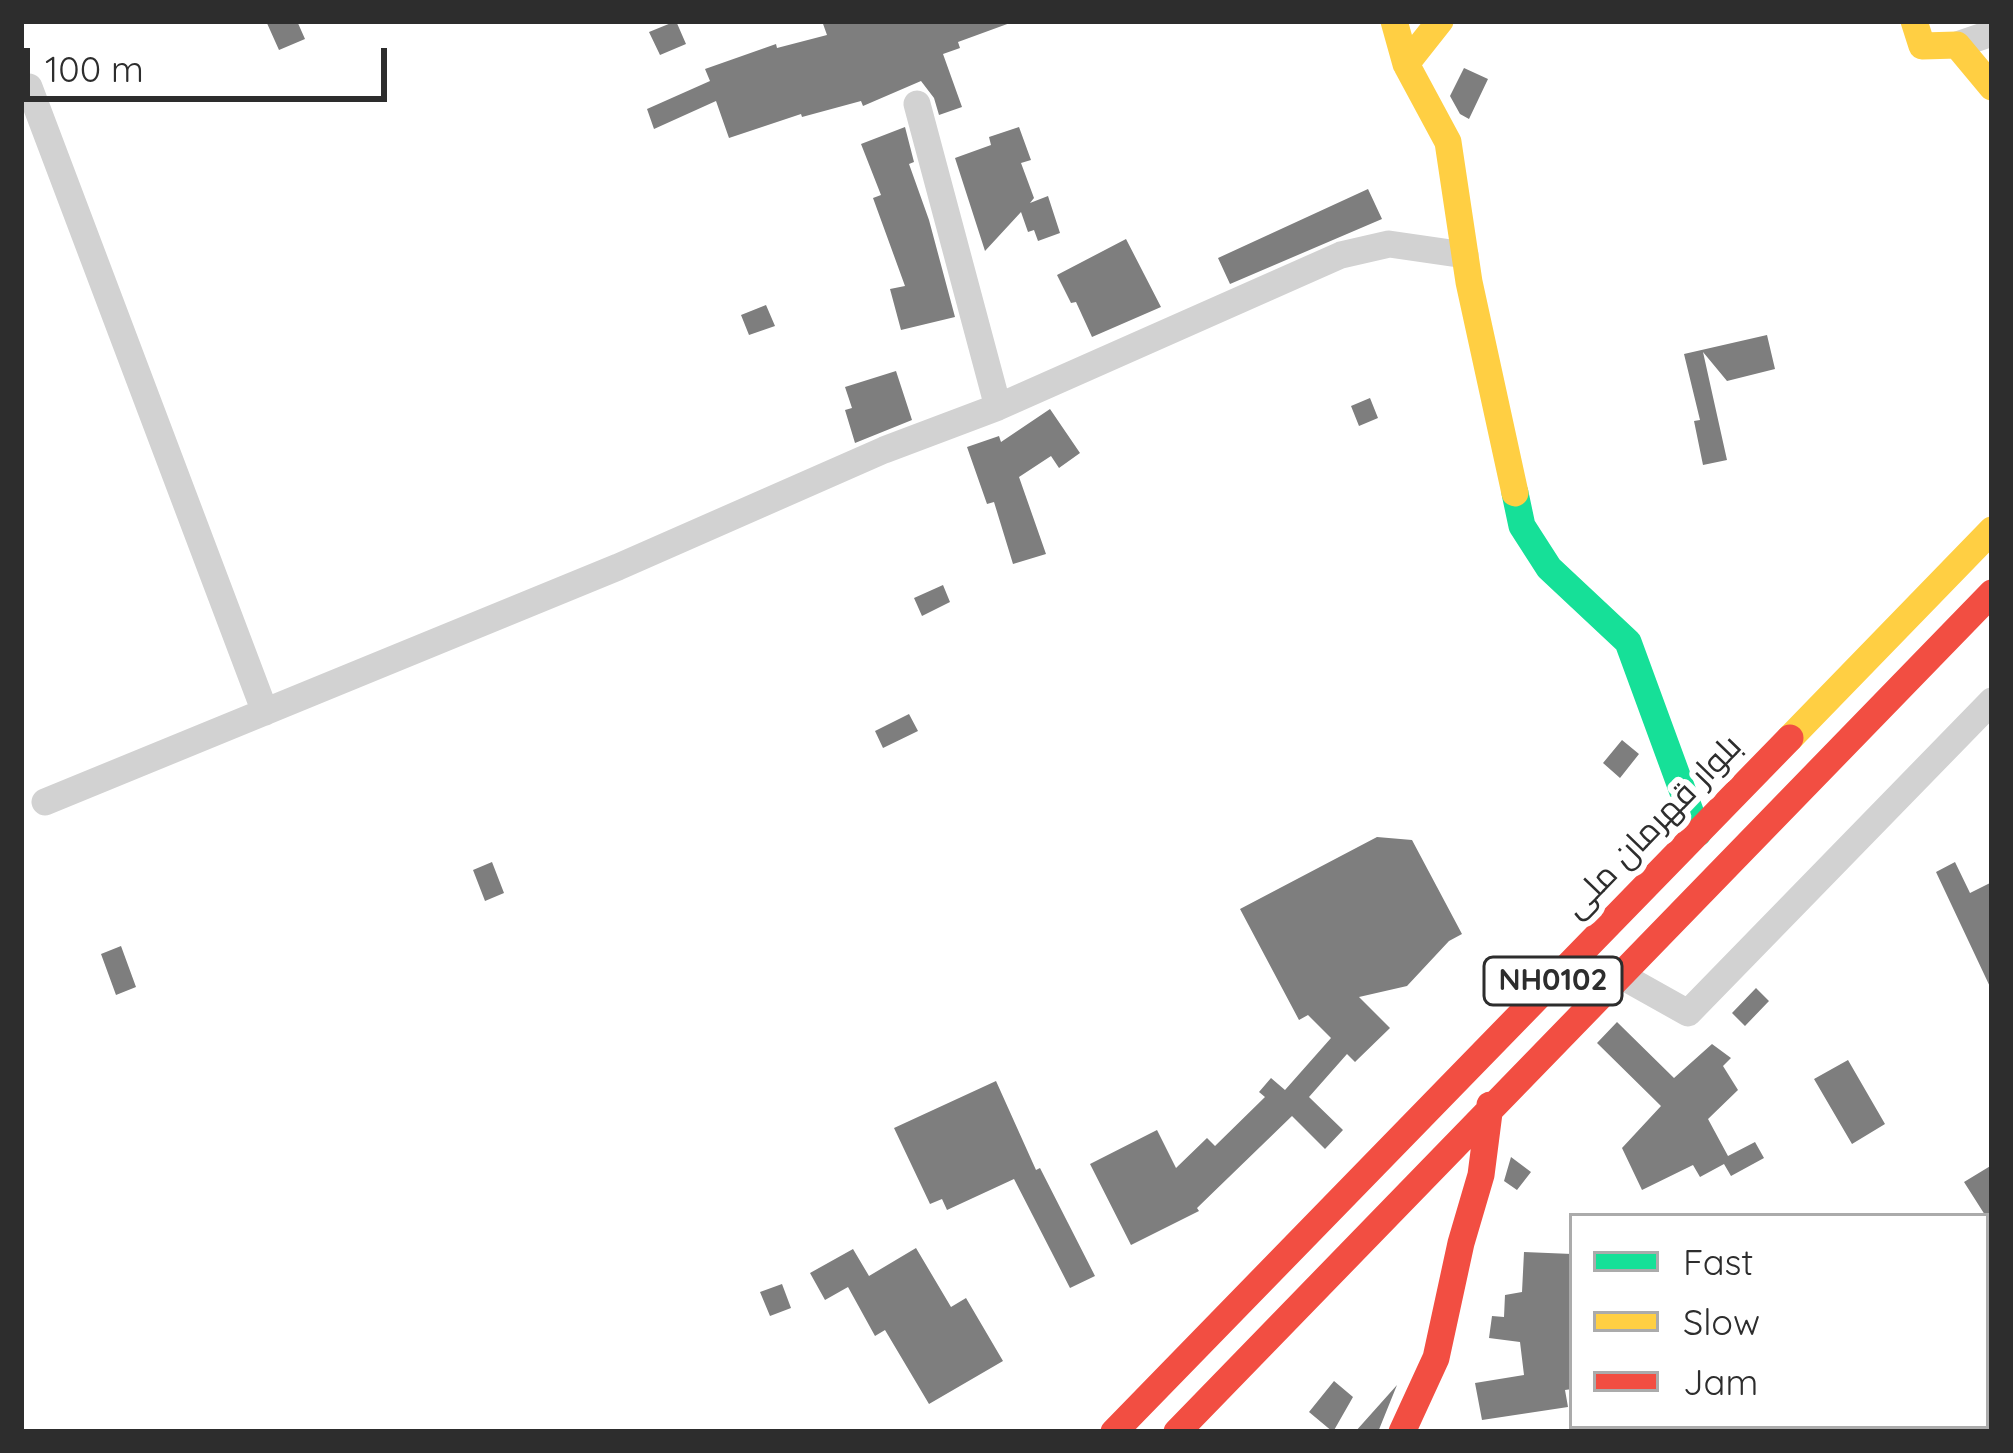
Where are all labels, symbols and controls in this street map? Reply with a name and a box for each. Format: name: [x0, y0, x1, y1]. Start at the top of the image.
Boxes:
scale bar: [30, 24, 393, 98]
text: 100 m: [45, 46, 144, 91]
street label: بلوار قهرمان ملی: [1556, 727, 1750, 927]
road number: NH0102: [1484, 957, 1622, 1005]
legend: [1569, 1213, 1989, 1429]
text: Fast: [1683, 1239, 1754, 1284]
text: Slow: [1683, 1299, 1760, 1344]
text: Jam: [1683, 1359, 1758, 1404]

